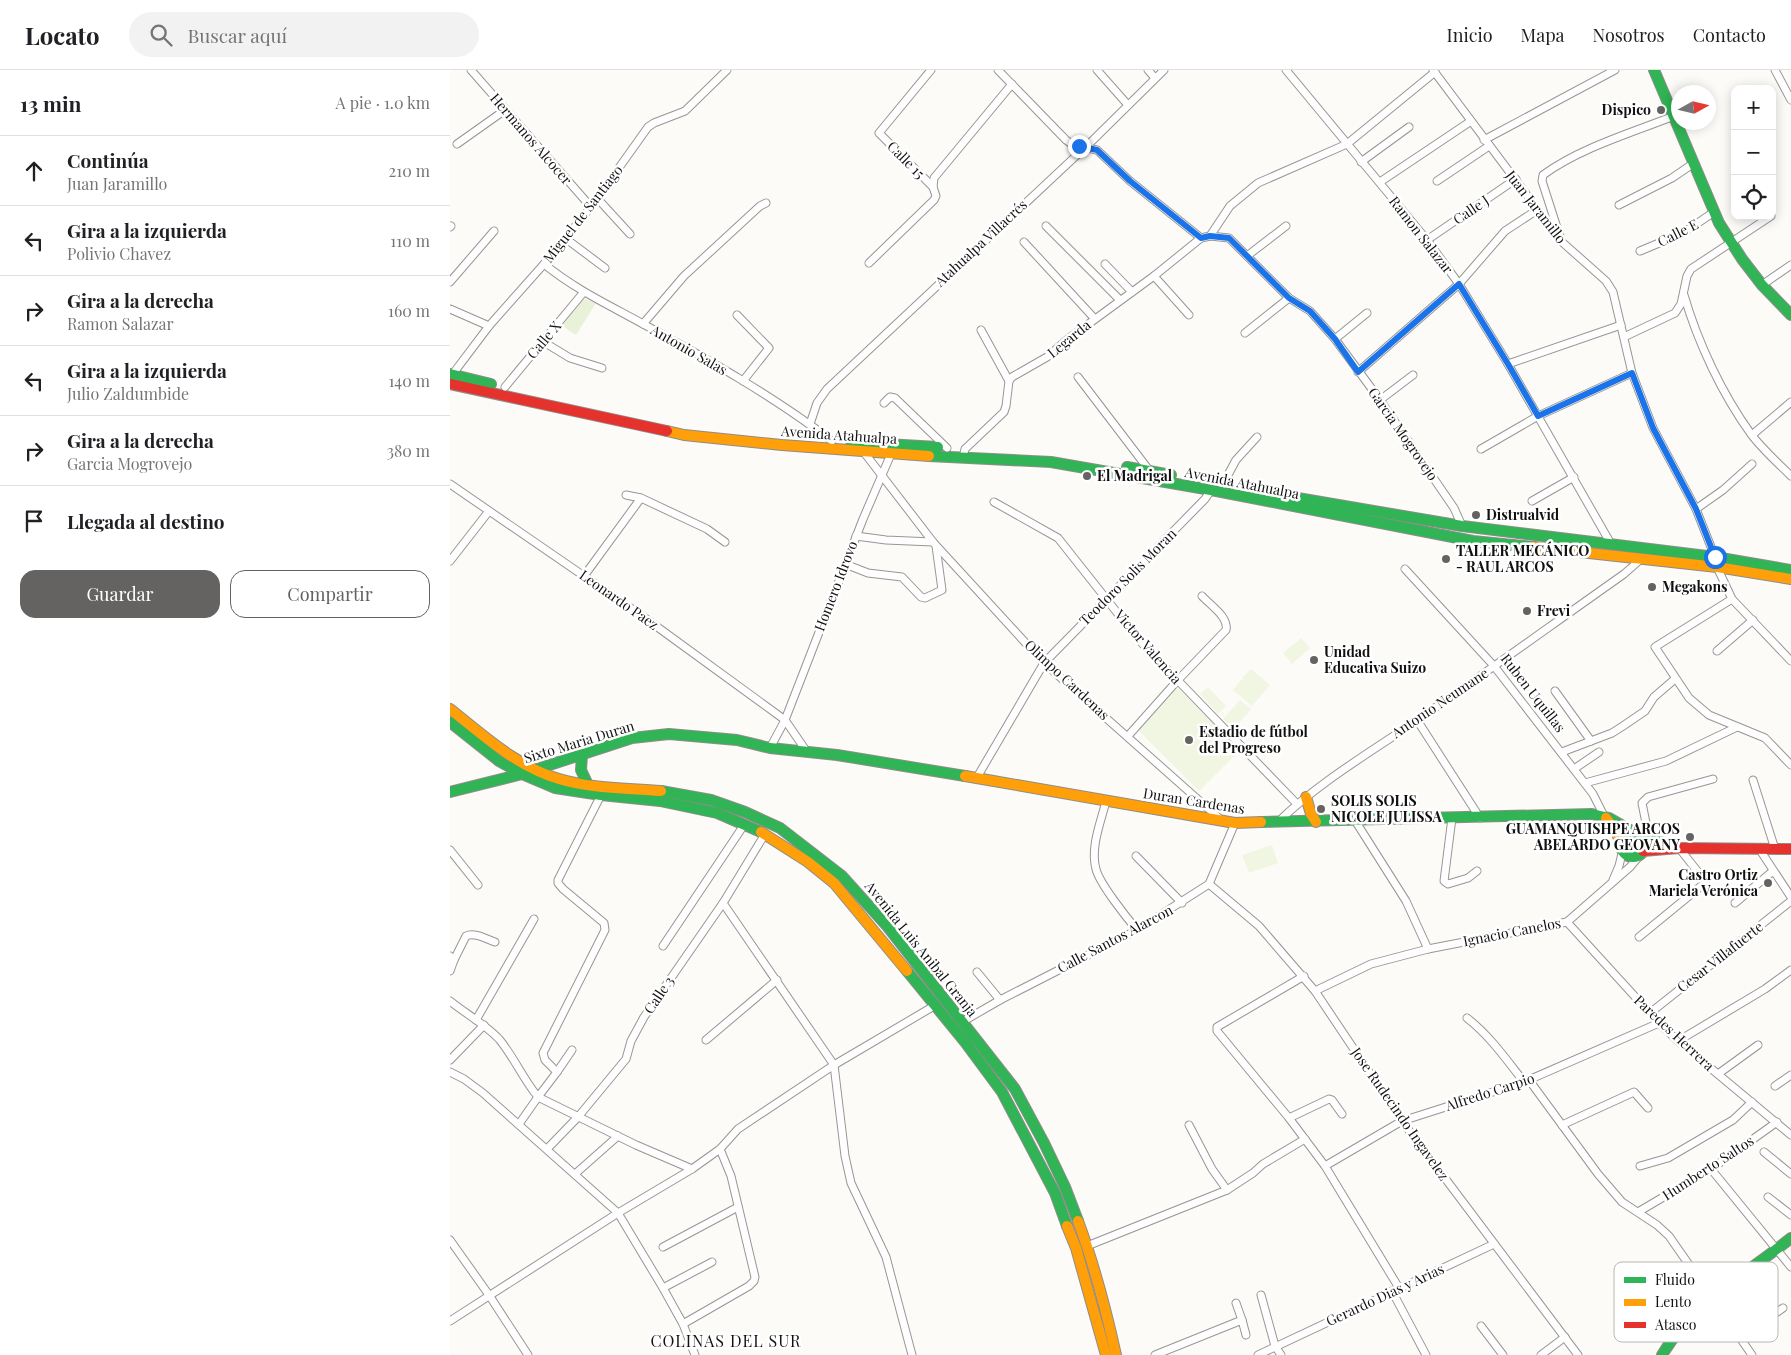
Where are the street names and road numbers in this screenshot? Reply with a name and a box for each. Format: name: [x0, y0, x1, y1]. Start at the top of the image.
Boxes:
street label: Hermanos Alcocer: [486, 89, 577, 189]
street label: Calle 15: [883, 137, 929, 183]
street label: Miguel de Santiago: [539, 161, 627, 266]
street label: Juan Jaramillo: [1501, 165, 1571, 247]
street label: Calle J: [1449, 190, 1493, 229]
street label: Ramon Salazar: [1385, 192, 1458, 278]
street label: Atahualpa Villacrés: [930, 195, 1031, 291]
street label: Calle E: [1654, 214, 1702, 251]
street label: Legarda: [1043, 315, 1094, 362]
street label: Calle X: [522, 317, 565, 363]
street label: Antonio Salas: [647, 320, 731, 379]
street label: Garcia Mogrovejo: [1364, 383, 1443, 484]
street label: Avenida Atahualpa: [779, 421, 898, 448]
street label: Avenida Atahualpa: [1182, 462, 1301, 503]
street label: Teodoro Solis Moran: [1075, 524, 1181, 629]
street label: Homero Idrovo: [810, 538, 862, 634]
street label: Leonardo Paez: [576, 565, 663, 634]
street label: Victor Valencia: [1110, 605, 1186, 688]
street label: Olimpo Cardenas: [1021, 635, 1114, 724]
street label: Ruben Uquillas: [1497, 650, 1570, 736]
street label: Antonio Neumane: [1387, 663, 1492, 743]
street label: Sixto Maria Duran: [521, 716, 637, 767]
street label: Duran Cardenas: [1142, 783, 1246, 818]
street label: Avenida Luis Anibal Granja: [860, 876, 982, 1020]
street label: Calle Santos Alarcon: [1054, 900, 1176, 977]
street label: Ignacio Canelos: [1461, 913, 1562, 950]
street label: Cesar Villafuerte: [1673, 917, 1767, 996]
street label: Calle 3: [639, 972, 678, 1017]
street label: Paredes Herrera: [1630, 991, 1718, 1075]
street label: Jose Rudecindo Ingavelez: [1347, 1043, 1454, 1184]
street label: Alfredo Carpio: [1442, 1068, 1537, 1115]
street label: Humberto Saltos: [1658, 1131, 1757, 1204]
street label: Gerardo Dias y Arias: [1323, 1259, 1447, 1330]

